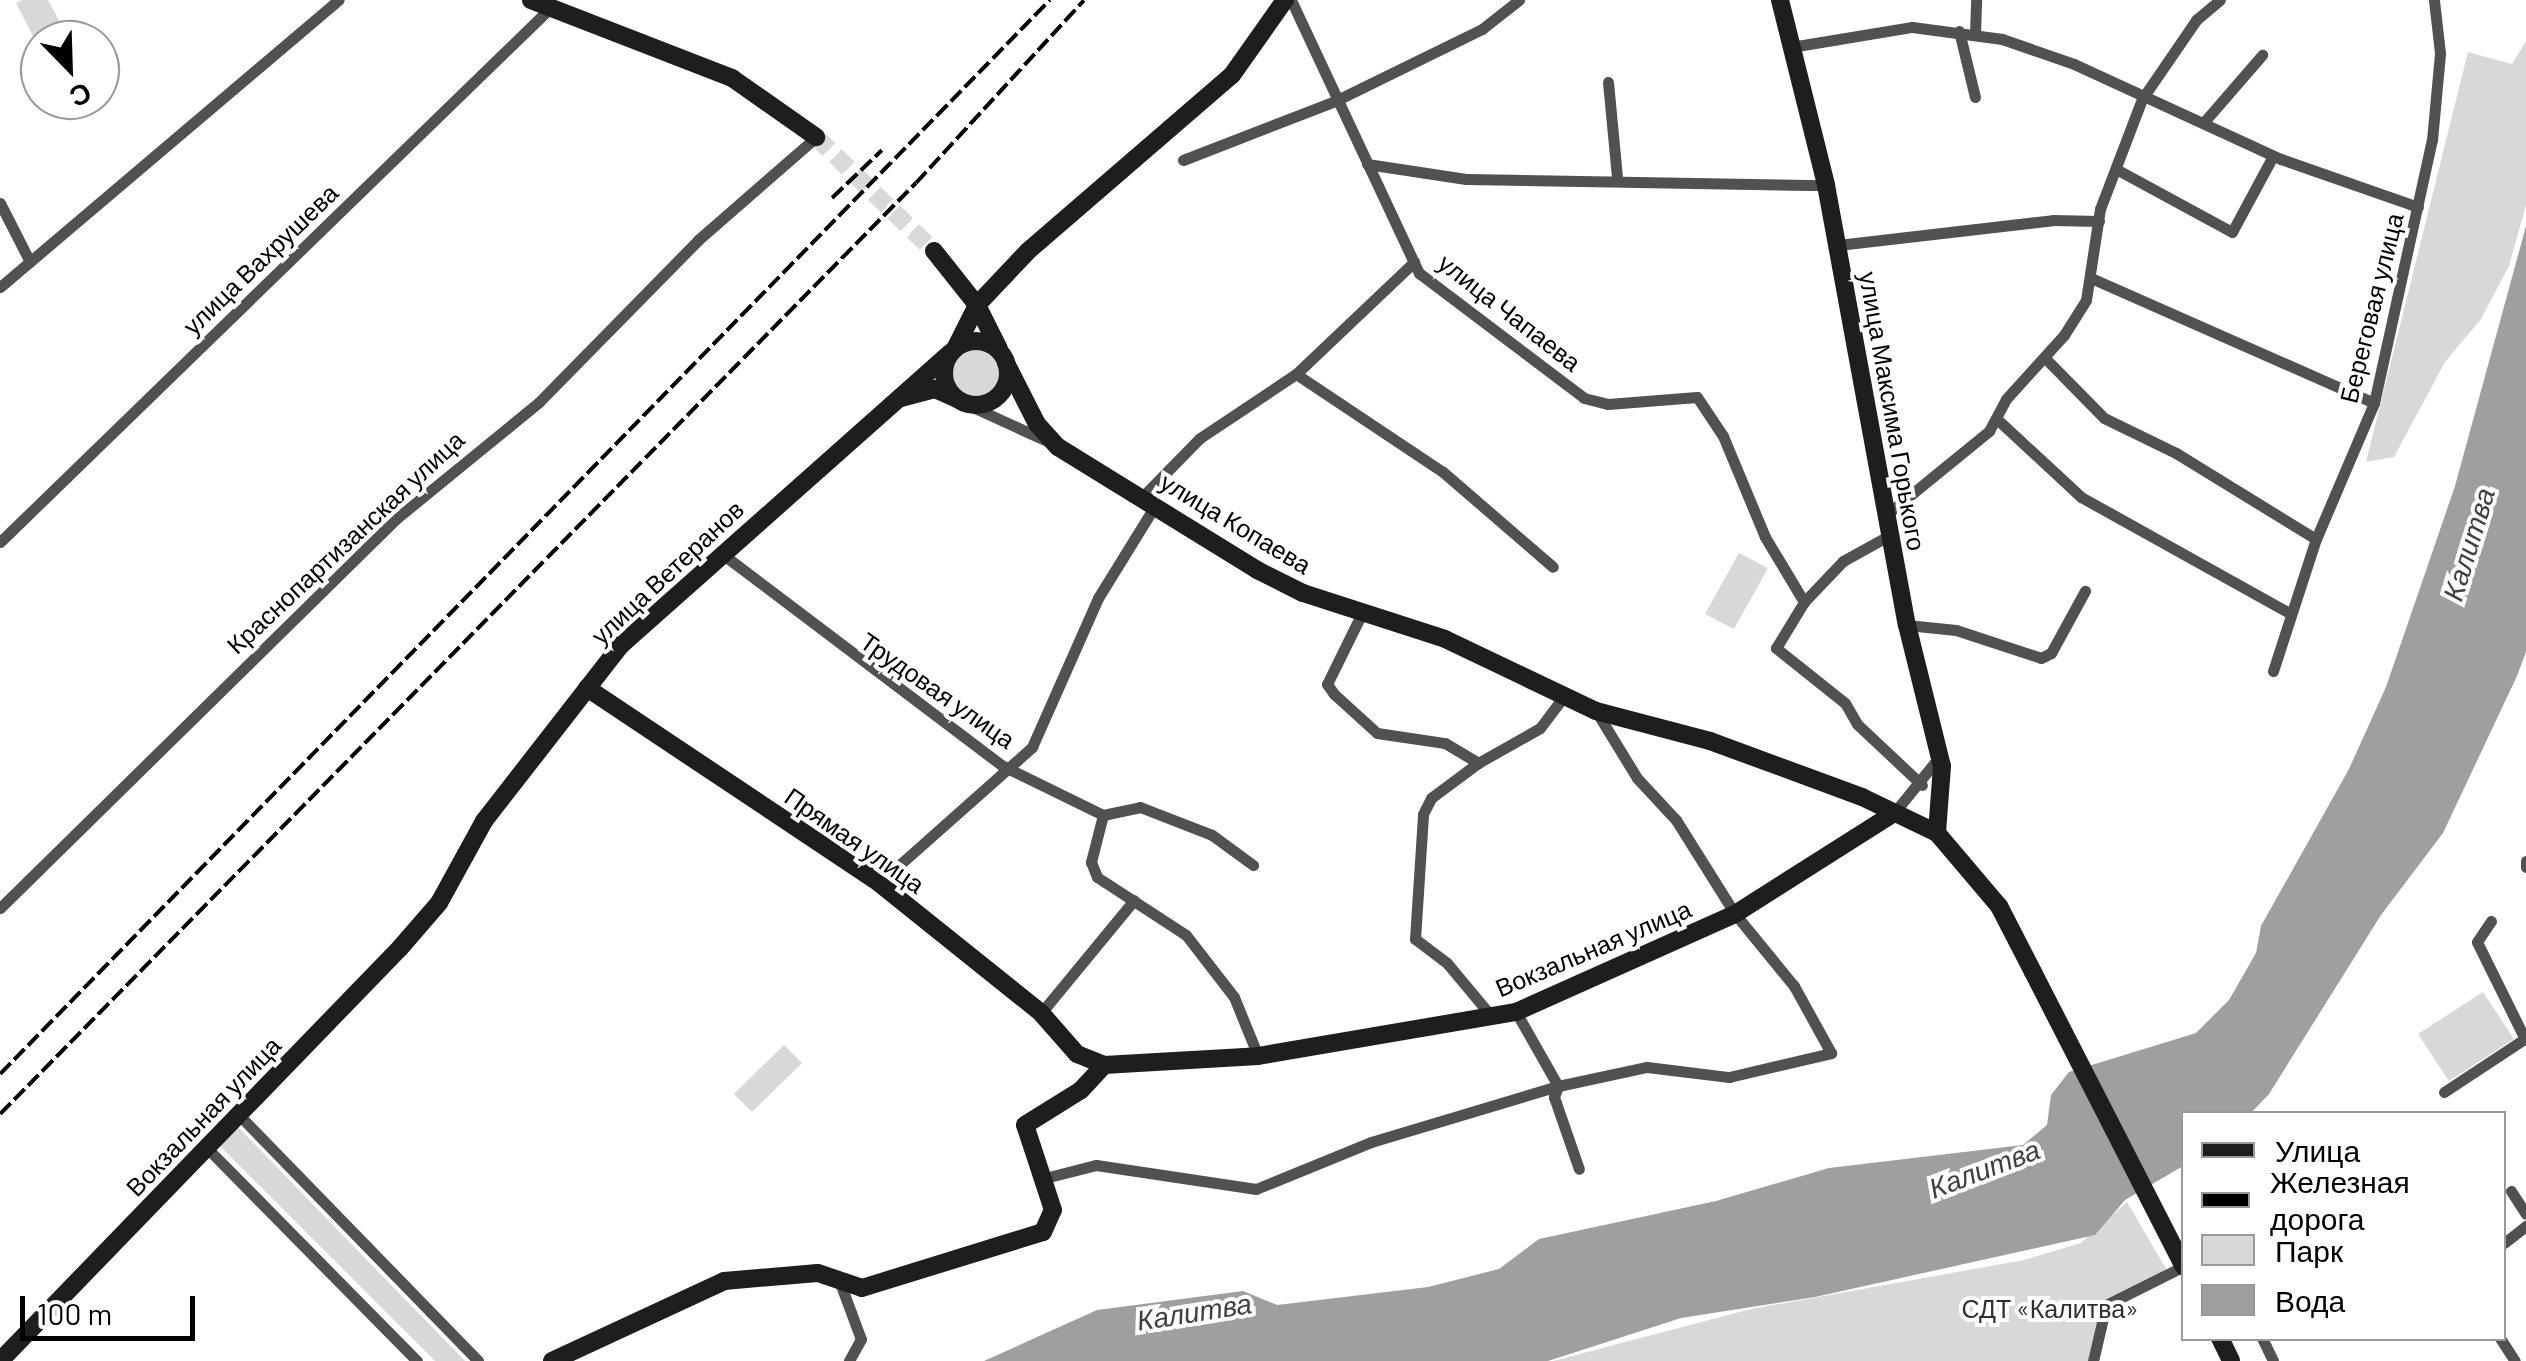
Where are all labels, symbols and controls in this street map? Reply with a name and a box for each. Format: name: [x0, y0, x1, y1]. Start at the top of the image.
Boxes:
north arrow: [20, 20, 120, 120]
text: С: [65, 76, 97, 115]
street label: улица Вахрушева: [176, 177, 344, 341]
street label: Береговая улица: [2333, 210, 2409, 406]
street label: улица Чапаева: [1433, 247, 1587, 377]
street label: улица Максима Горького: [1854, 269, 1932, 553]
street label: Краснопартизанская улица: [220, 424, 470, 660]
street label: улица Копаева: [1155, 466, 1317, 580]
water label: Калитва: [2435, 484, 2501, 604]
street label: улица Ветеранов: [585, 494, 749, 650]
street label: Трудовая улица: [855, 626, 1021, 754]
street label: Прямая улица: [779, 781, 931, 899]
street label: Вокзальная улица: [1491, 893, 1695, 1003]
street label: Вокзальная улица: [119, 1030, 287, 1202]
legend: [2181, 1111, 2506, 1341]
water label: Калитва: [1924, 1132, 2044, 1204]
text: Улица: [2275, 1132, 2360, 1168]
text: Железная дорога: [2270, 1163, 2410, 1236]
text: Парк: [2275, 1232, 2343, 1268]
scale bar: [25, 1276, 200, 1338]
text: Вода: [2275, 1282, 2345, 1318]
water label: Калитва: [1134, 1285, 1254, 1337]
park label: СДТ «Калитва»: [1961, 1293, 2139, 1323]
text: 100 m: [37, 1295, 112, 1331]

